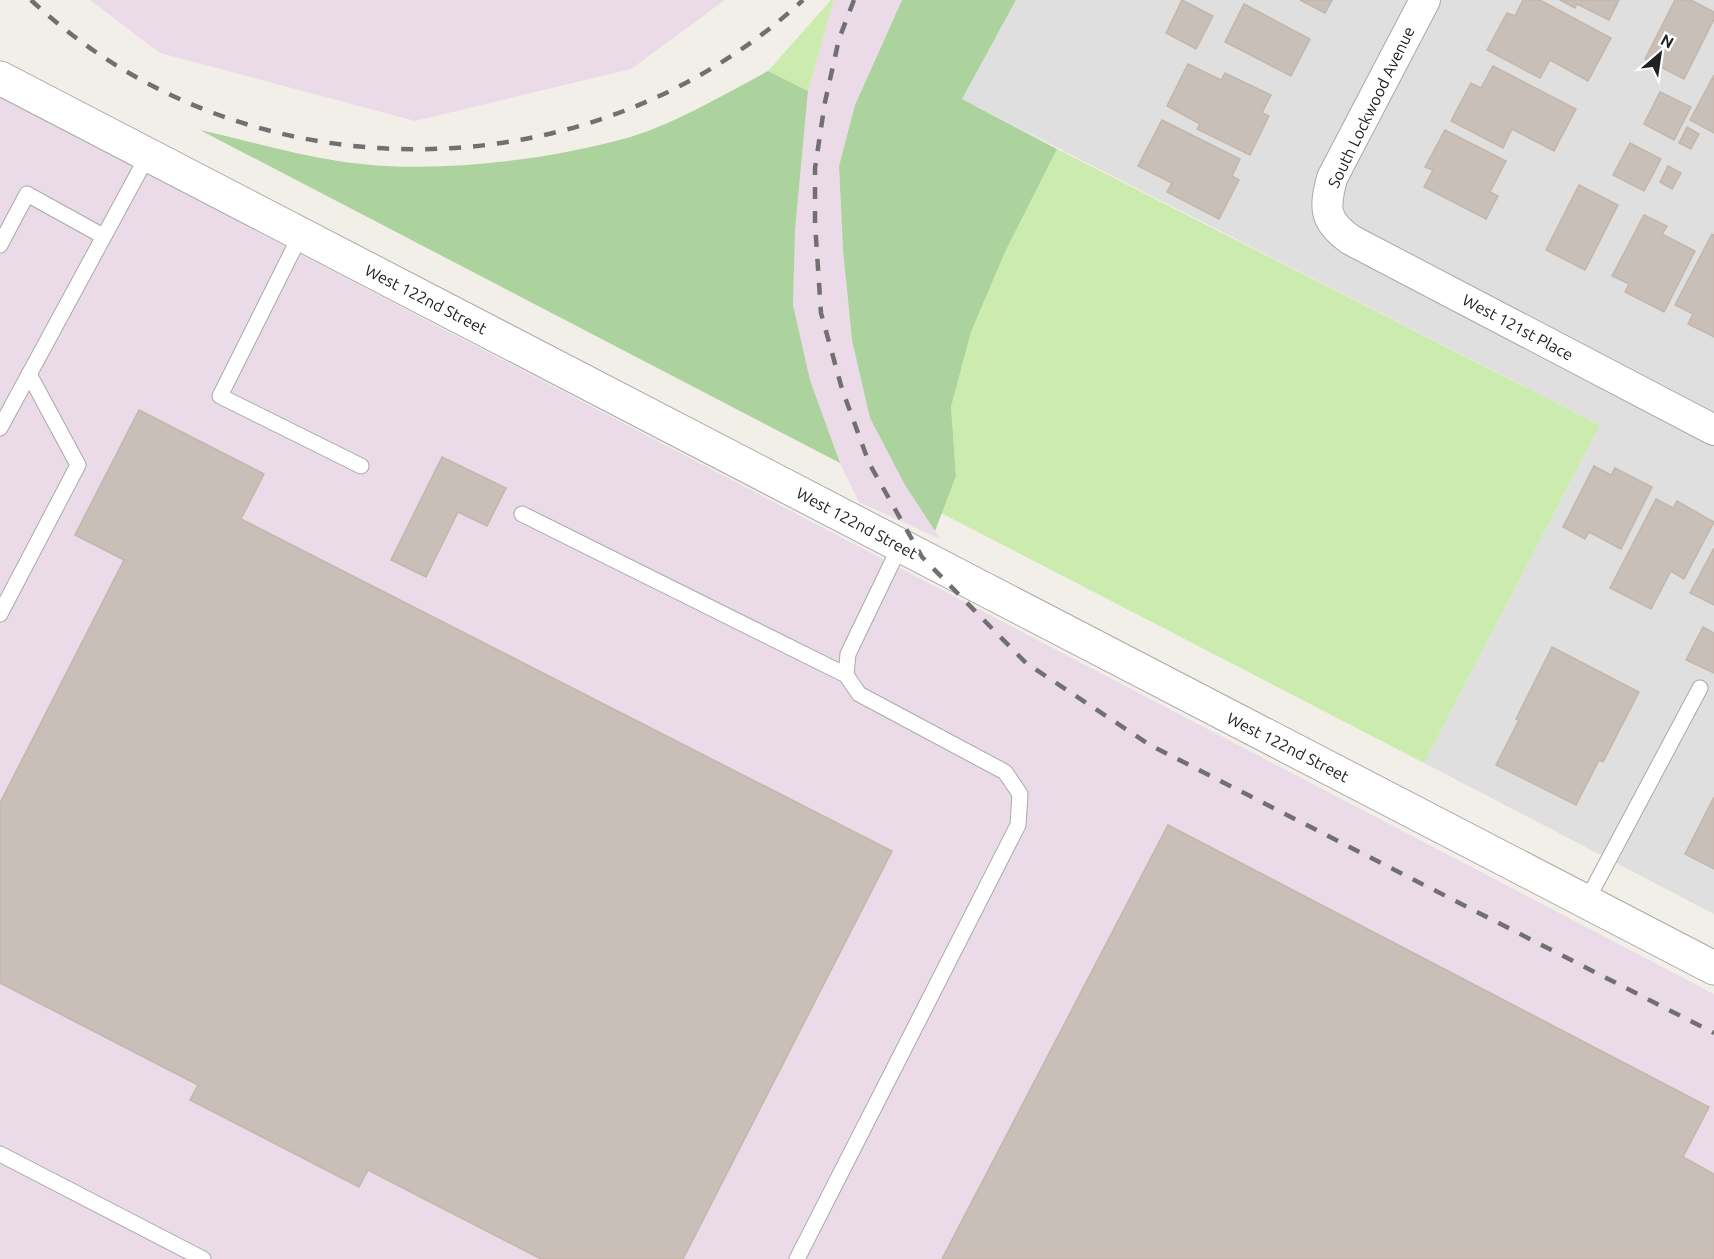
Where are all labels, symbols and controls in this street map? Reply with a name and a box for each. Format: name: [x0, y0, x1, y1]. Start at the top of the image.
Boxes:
street label: South Lockwood Avenue: [1324, 23, 1418, 191]
north arrow: [1630, 24, 1690, 84]
text: N: [1658, 30, 1677, 52]
street label: West 122nd Street: [362, 261, 490, 338]
street label: West 121st Place: [1460, 290, 1576, 364]
street label: West 122nd Street: [794, 484, 921, 563]
street label: West 122nd Street: [1224, 709, 1352, 786]

